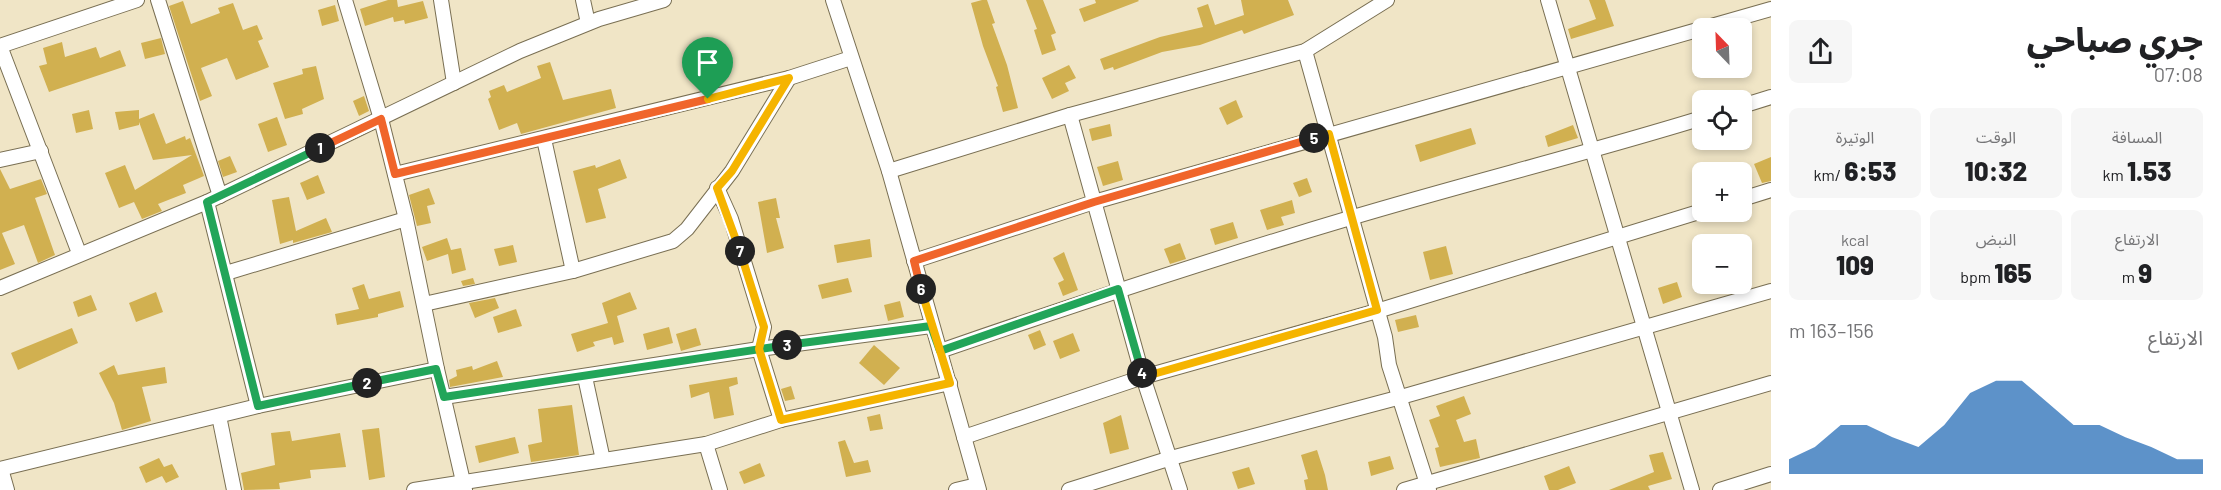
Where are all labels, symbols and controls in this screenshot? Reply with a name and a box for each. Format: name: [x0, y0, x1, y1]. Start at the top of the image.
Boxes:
north arrow: [1692, 18, 1752, 78]
map controls: [1692, 18, 1752, 294]
text: جري صباحي: [2027, 19, 2203, 59]
button: share: [1789, 20, 1852, 83]
pin: [682, 37, 733, 99]
icon: arrive: [691, 46, 724, 79]
text: 07:08: [2154, 62, 2203, 86]
button: locate: [1692, 90, 1752, 150]
pin: 5: [1299, 123, 1329, 153]
text: الوتيرة: [1836, 127, 1874, 146]
text: الوقت: [1976, 127, 2016, 146]
text: المسافة: [2112, 127, 2162, 146]
text: 5: [1310, 128, 1318, 147]
pin: 1: [305, 133, 335, 163]
text: 1: [317, 138, 323, 157]
text: 6:53: [1844, 155, 1897, 186]
text: 10:32: [1965, 155, 2027, 186]
text: 1.53: [2127, 155, 2172, 186]
button: +: [1692, 162, 1752, 222]
text: /km: [1813, 165, 1844, 184]
text: km: [2102, 165, 2127, 184]
text: النبض: [1976, 229, 2016, 248]
text: الارتفاع: [2115, 229, 2159, 248]
text: kcal: [1841, 230, 1869, 249]
button: −: [1692, 234, 1752, 294]
pin: 7: [725, 236, 755, 266]
text: 7: [736, 241, 744, 260]
text: 109: [1836, 249, 1874, 280]
text: 165: [1994, 257, 2032, 288]
text: 9: [2138, 257, 2152, 288]
text: bpm: [1960, 267, 1994, 286]
text: m: [2122, 267, 2138, 286]
pin: 6: [906, 274, 936, 304]
text: 6: [917, 279, 925, 298]
text: 156–163 m: [1789, 318, 1874, 342]
text: الارتفاع: [2148, 325, 2203, 349]
pin: 3: [772, 330, 802, 360]
text: 3: [783, 335, 791, 354]
pin: 4: [1127, 358, 1157, 388]
text: 4: [1137, 363, 1147, 382]
pin: 2: [352, 368, 382, 398]
text: 2: [363, 373, 371, 392]

